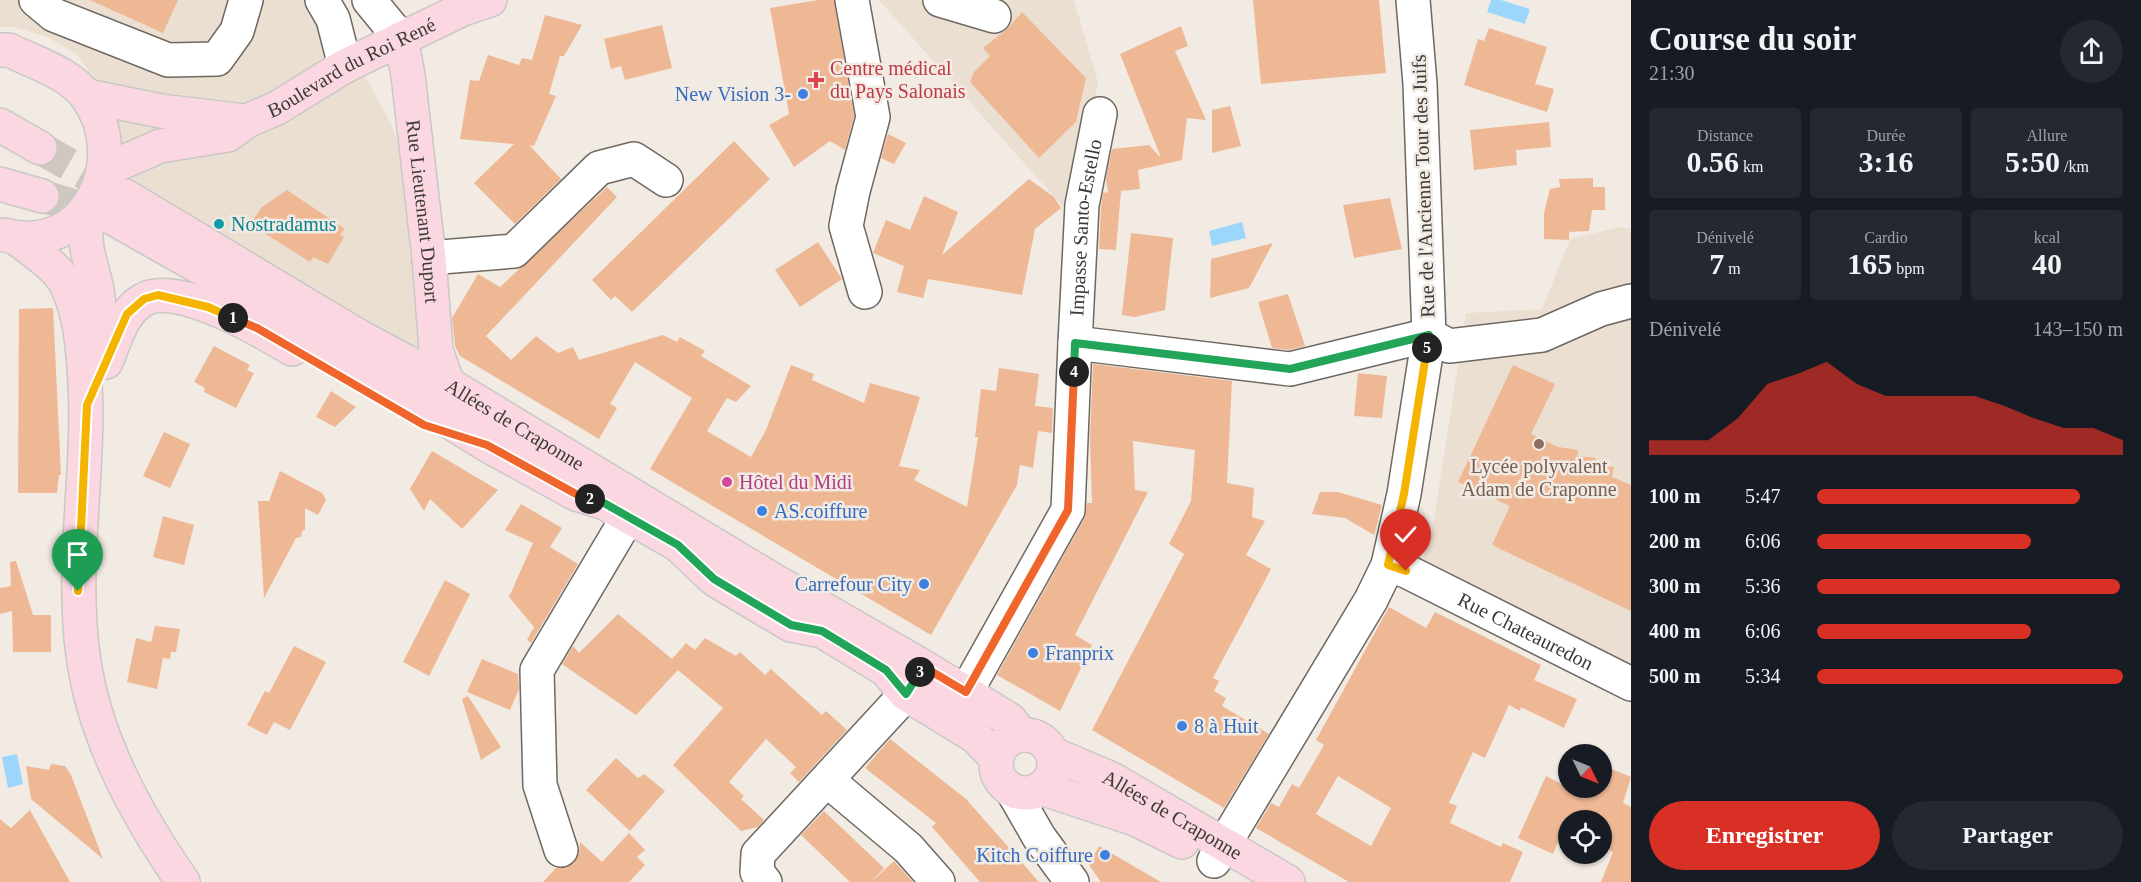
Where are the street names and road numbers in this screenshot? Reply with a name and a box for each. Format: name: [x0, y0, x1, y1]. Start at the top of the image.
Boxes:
street label: Boulevard du Roi René: [264, 13, 439, 122]
street label: Rue de l'Ancienne Tour des Juifs: [1407, 54, 1439, 318]
street label: Rue Lieutenant Duport: [402, 119, 443, 305]
street label: Impasse Santo-Estello: [1065, 137, 1106, 317]
street label: Allées de Craponne: [442, 374, 588, 475]
street label: Rue Chateauredon: [1455, 588, 1597, 674]
street label: Allées de Craponne: [1099, 765, 1246, 864]

